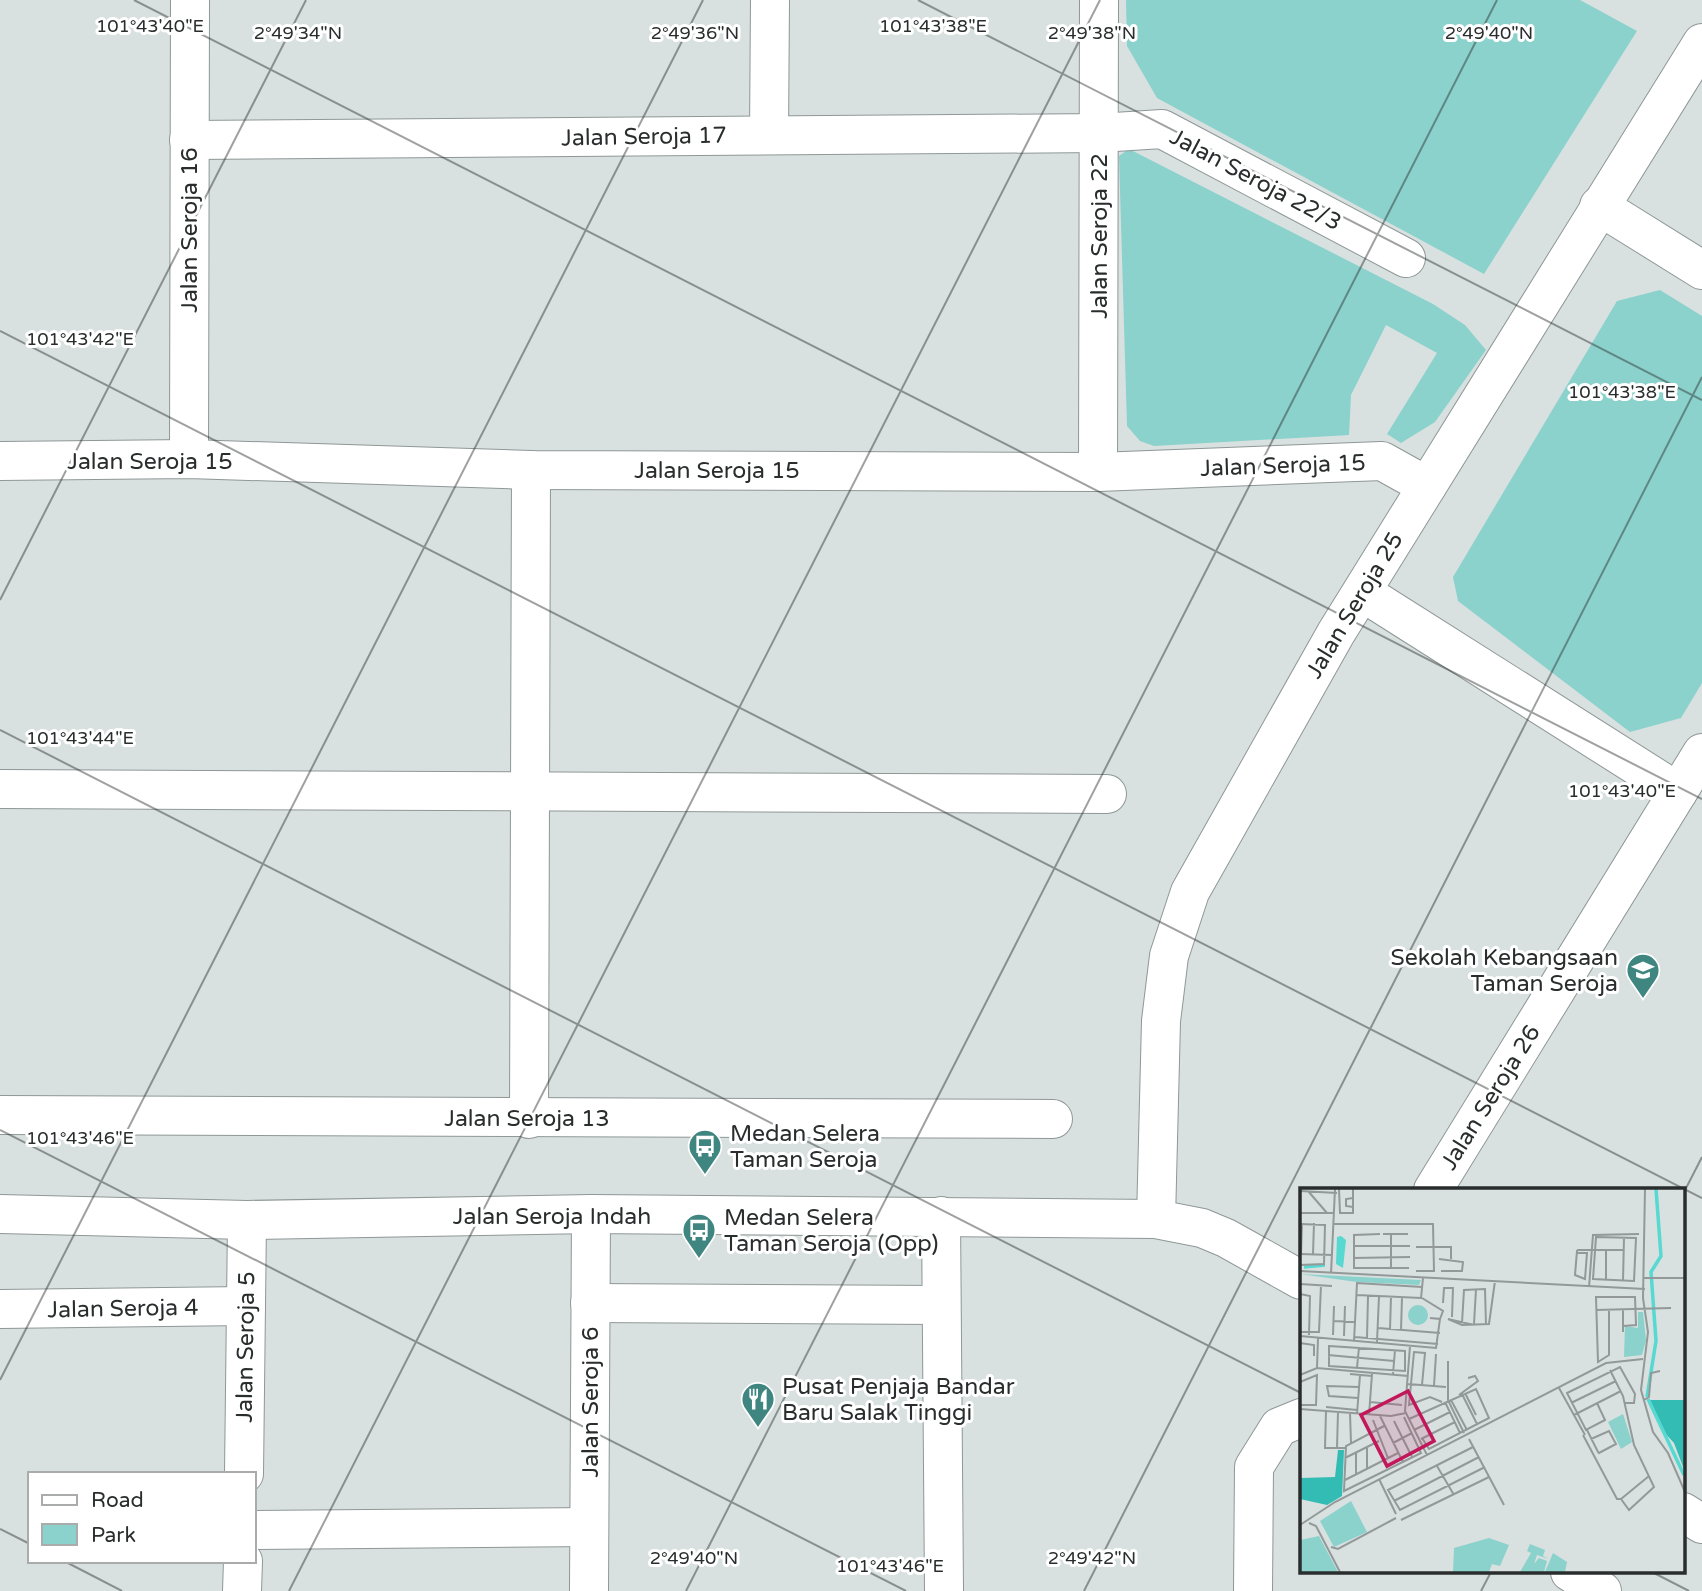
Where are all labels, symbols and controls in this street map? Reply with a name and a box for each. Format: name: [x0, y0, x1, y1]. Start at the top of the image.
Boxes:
text: 101°43'40"E: [96, 15, 204, 37]
text: 101°43'38"E: [879, 15, 987, 37]
text: 2°49'34"N: [254, 22, 342, 44]
text: 2°49'36"N: [651, 22, 739, 44]
text: 2°49'38"N: [1048, 22, 1136, 44]
text: 2°49'40"N: [1445, 22, 1533, 44]
street label: Jalan Seroja 17: [561, 122, 727, 152]
street label: Jalan Seroja 22/3: [1165, 123, 1346, 237]
street label: Jalan Seroja 16: [176, 147, 204, 313]
street label: Jalan Seroja 22: [1086, 153, 1114, 319]
text: 101°43'42"E: [26, 328, 134, 350]
text: 101°43'38"E: [1568, 381, 1676, 403]
street label: Jalan Seroja 15: [67, 448, 233, 476]
street label: Jalan Seroja 15: [1200, 449, 1366, 483]
street label: Jalan Seroja 15: [634, 457, 800, 485]
street label: Jalan Seroja 25: [1300, 527, 1409, 684]
text: 101°43'44"E: [26, 727, 134, 749]
text: 101°43'40"E: [1568, 780, 1676, 802]
place label: Sekolah Kebangsaan Taman Seroja: [1391, 944, 1618, 998]
school or university icon: Sekolah Kebangsaan Taman Seroja: [1624, 951, 1662, 1000]
street label: Jalan Seroja 26: [1435, 1020, 1547, 1175]
street label: Jalan Seroja 13: [444, 1105, 610, 1133]
place label: Medan Selera Taman Seroja: [730, 1120, 880, 1174]
text: 101°43'46"E: [26, 1127, 134, 1149]
bus stop icon: Medan Selera Taman Seroja: [686, 1127, 724, 1176]
inset map: [1300, 1188, 1684, 1574]
street label: Jalan Seroja Indah: [453, 1203, 651, 1231]
place label: Medan Selera Taman Seroja (Opp): [724, 1204, 938, 1258]
bus stop icon: Medan Selera Taman Seroja (Opp): [680, 1211, 718, 1260]
street label: Jalan Seroja 5: [231, 1271, 261, 1423]
street label: Jalan Seroja 4: [47, 1294, 199, 1324]
street label: Jalan Seroja 6: [577, 1326, 605, 1478]
place label: Pusat Penjaja Bandar Baru Salak Tinggi: [782, 1373, 1015, 1427]
restaurant icon: Pusat Penjaja Bandar Baru Salak Tinggi: [739, 1380, 777, 1429]
legend: [28, 1472, 256, 1563]
text: Road: [91, 1488, 144, 1513]
text: Park: [91, 1523, 136, 1548]
text: 2°49'40"N: [650, 1547, 738, 1569]
text: 2°49'42"N: [1048, 1547, 1136, 1569]
text: 101°43'46"E: [836, 1555, 944, 1577]

